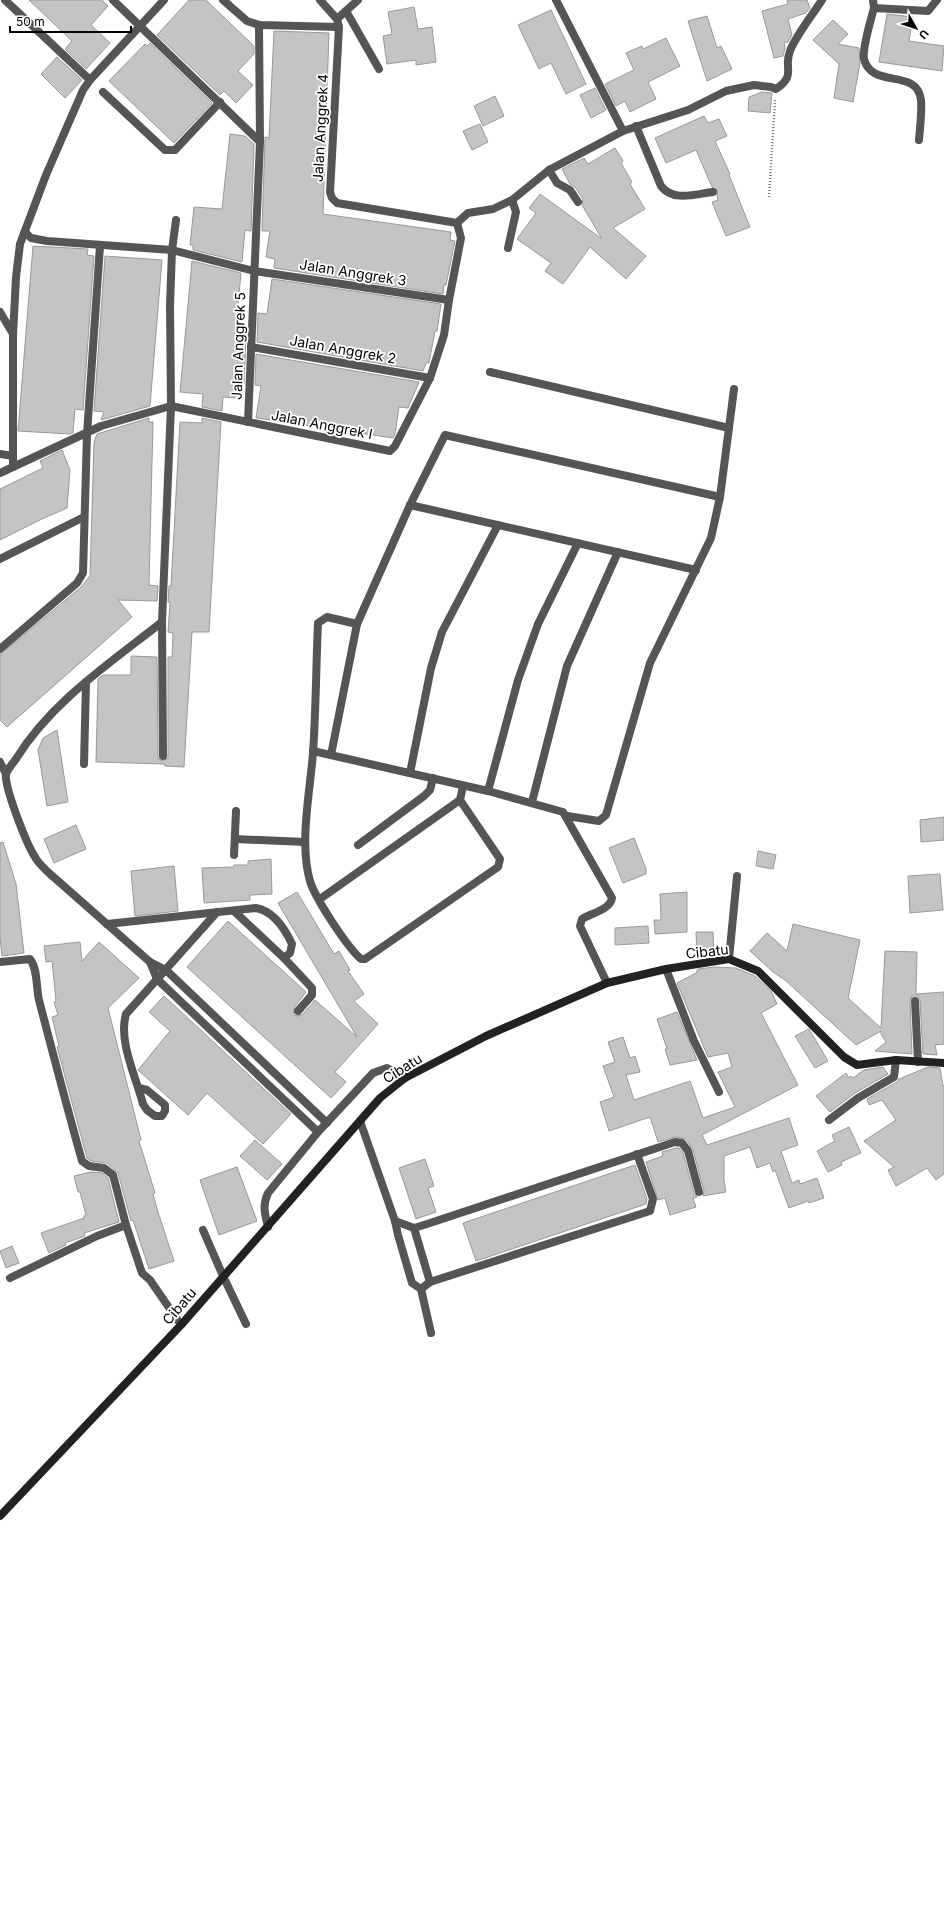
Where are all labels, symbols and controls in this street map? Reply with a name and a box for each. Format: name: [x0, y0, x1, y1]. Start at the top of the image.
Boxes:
scale bar: [10, 8, 131, 34]
north arrow: [896, 8, 936, 48]
text: 50 m: [16, 14, 45, 29]
text: U: [916, 27, 932, 42]
street label: Jalan Anggrek 4: [309, 73, 331, 183]
street label: Jalan Anggrek 3: [298, 255, 408, 289]
street label: Jalan Anggrek 5: [228, 292, 248, 400]
street label: Jalan Anggrek 2: [288, 331, 398, 367]
street label: Jalan Anggrek I: [270, 406, 374, 442]
street label: Cibatu: [685, 940, 729, 962]
street label: Cibatu: [379, 1049, 425, 1087]
street label: Cibatu: [158, 1284, 200, 1328]

